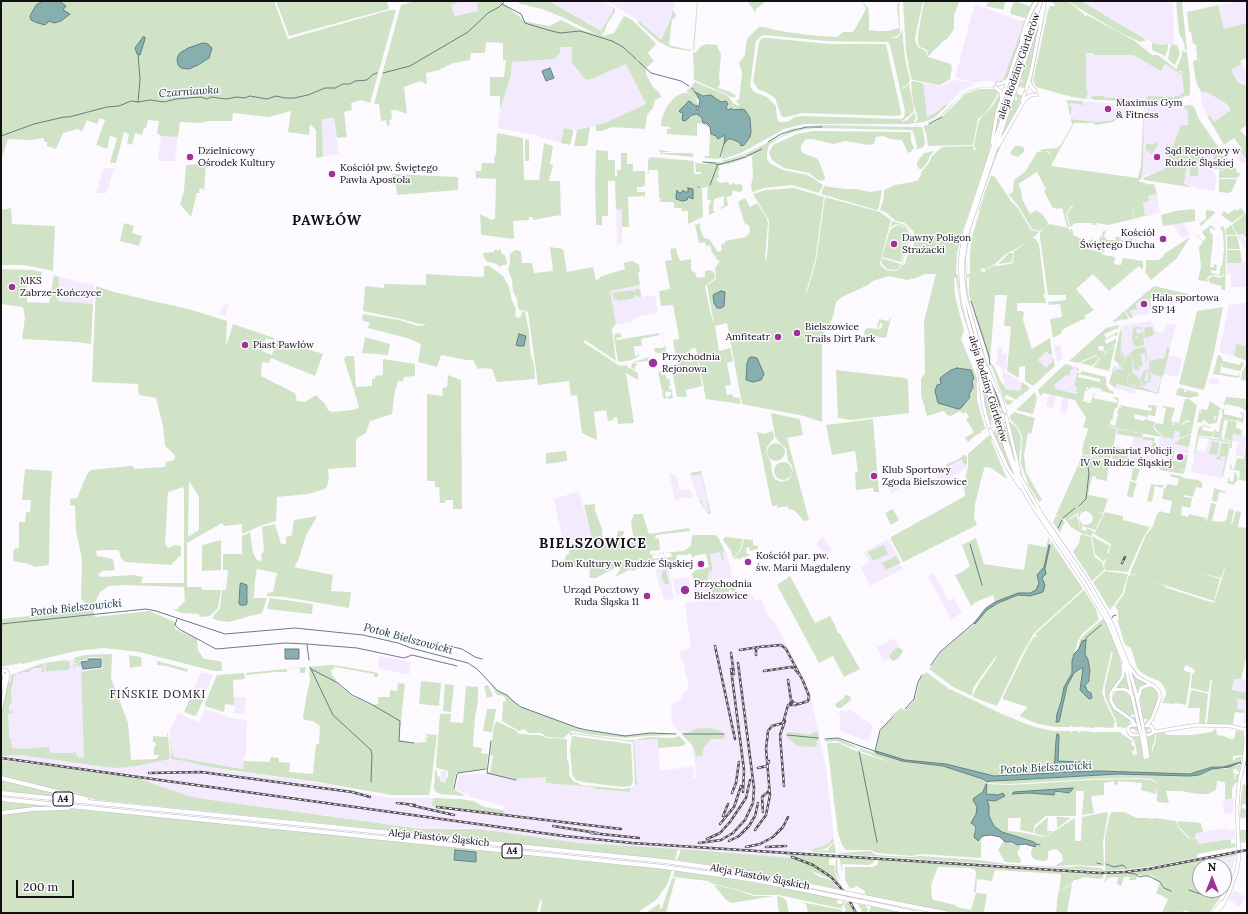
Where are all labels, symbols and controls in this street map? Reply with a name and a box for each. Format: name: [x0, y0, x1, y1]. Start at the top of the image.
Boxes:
street label: aleja Rodziny Gürtlerów: [995, 11, 1043, 121]
water label: Czarniawka: [158, 83, 220, 101]
place label: Maximus Gym & Fitness: [1116, 97, 1182, 120]
marker: Maximus Gym & Fitness: [1103, 104, 1113, 114]
place label: Dzielnicowy Ośrodek Kultury: [198, 145, 275, 168]
place label: Sąd Rejonowy w Rudzie Śląskiej: [1165, 145, 1240, 168]
marker: Dzielnicowy Ośrodek Kultury: [185, 152, 195, 162]
marker: Sąd Rejonowy w Rudzie Śląskiej: [1152, 152, 1162, 162]
place label: Kościół pw. Świętego Pawła Apostoła: [340, 162, 438, 186]
marker: Kościół pw. Świętego Pawła Apostoła: [327, 169, 337, 179]
district label: PAWŁÓW: [292, 213, 362, 229]
place label: Kościół Świętego Ducha: [1080, 227, 1155, 250]
place label: Dawny Poligon Strażacki: [902, 232, 971, 256]
marker: Kościół Świętego Ducha: [1158, 234, 1168, 244]
marker: Dawny Poligon Strażacki: [889, 239, 899, 249]
place label: MKS Zabrze-Kończyce: [20, 275, 101, 298]
marker: MKS Zabrze-Kończyce: [7, 282, 17, 292]
place label: Hala sportowa SP 14: [1152, 292, 1219, 316]
marker: Hala sportowa SP 14: [1139, 299, 1149, 309]
place label: Bielszowice Trails Dirt Park: [805, 321, 875, 344]
marker: Bielszowice Trails Dirt Park: [792, 328, 802, 338]
place label: Amfiteatr: [726, 331, 770, 343]
marker: Amfiteatr: [773, 332, 783, 342]
street label: aleja Rodziny Gürtlerów: [966, 334, 1010, 444]
place label: Piast Pawłów: [253, 339, 314, 351]
marker: Piast Pawłów: [240, 340, 250, 350]
place label: Przychodnia Rejonowa: [662, 351, 720, 374]
marker: Przychodnia Rejonowa: [647, 357, 659, 369]
place label: Komisariat Policji IV w Rudzie Śląskiej: [1080, 445, 1172, 468]
marker: Komisariat Policji IV w Rudzie Śląskiej: [1175, 452, 1185, 462]
place label: Klub Sportowy Zgoda Bielszowice: [882, 464, 967, 488]
marker: Klub Sportowy Zgoda Bielszowice: [869, 471, 879, 481]
district label: BIELSZOWICE: [539, 536, 647, 552]
place label: Kościół par. pw. św. Marii Magdaleny: [756, 550, 851, 574]
marker: Kościół par. pw. św. Marii Magdaleny: [743, 557, 753, 567]
place label: Dom Kultury w Rudzie Śląskiej: [551, 558, 693, 570]
marker: Dom Kultury w Rudzie Śląskiej: [696, 559, 706, 569]
place label: Przychodnia Bielszowice: [694, 578, 752, 602]
place label: Urząd Pocztowy Ruda Śląska 11: [563, 584, 639, 608]
marker: Przychodnia Bielszowice: [679, 584, 691, 596]
marker: Urząd Pocztowy Ruda Śląska 11: [642, 591, 652, 601]
water label: Potok Bielszowicki: [30, 597, 122, 619]
water label: Potok Bielszowicki: [362, 621, 454, 657]
district label: FIŃSKIE DOMKI: [110, 688, 206, 702]
water label: Potok Bielszowicki: [1000, 759, 1092, 777]
road number: A4: [53, 792, 73, 806]
street label: Aleja Piastów Śląskich: [388, 827, 490, 849]
road number: A4: [502, 844, 522, 858]
north arrow: [1192, 858, 1232, 898]
text: N: [1208, 860, 1216, 874]
street label: Aleja Piastów Śląskich: [709, 861, 811, 893]
scale bar: [18, 872, 76, 898]
text: 200 m: [23, 879, 58, 894]

